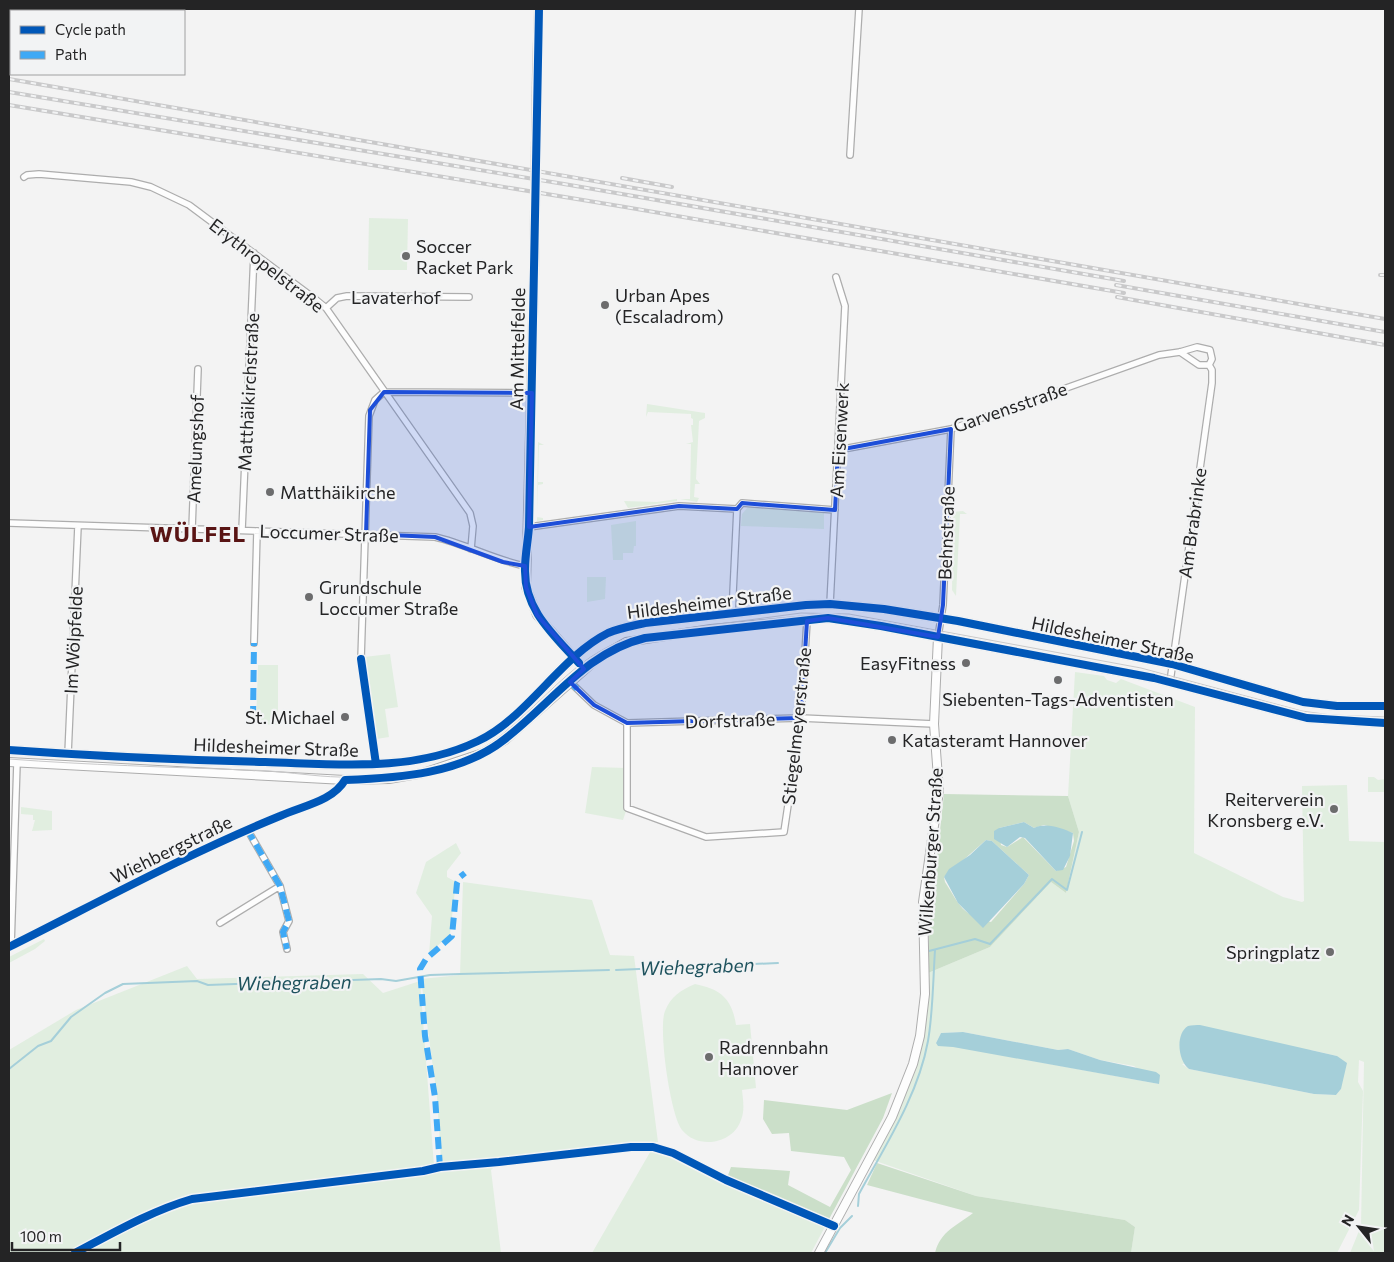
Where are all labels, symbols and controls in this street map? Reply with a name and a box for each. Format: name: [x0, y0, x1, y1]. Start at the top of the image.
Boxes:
legend: [10, 10, 185, 75]
text: Cycle path: [55, 20, 126, 38]
text: Path: [55, 45, 87, 63]
street label: Erythropelstraße: [205, 213, 329, 317]
place label: Soccer Racket Park: [416, 235, 514, 278]
marker: Soccer Racket Park: [400, 250, 412, 262]
place label: Urban Apes (Escaladrom): [615, 284, 724, 327]
street label: Lavaterhof: [351, 286, 442, 308]
street label: Am Mittelfelde: [505, 287, 529, 411]
marker: Urban Apes (Escaladrom): [599, 299, 611, 311]
street label: Matthäikirchstraße: [233, 312, 263, 472]
street label: Garvensstraße: [950, 377, 1070, 437]
street label: Am Eisenwerk: [825, 382, 853, 498]
street label: Amelungshof: [182, 393, 208, 504]
street label: Am Brabrinke: [1173, 466, 1211, 580]
place label: Matthäikirche: [280, 481, 395, 503]
marker: Matthäikirche: [264, 486, 276, 498]
street label: Behnstraße: [933, 486, 959, 580]
district label: WÜLFEL: [150, 520, 246, 547]
street label: Loccumer Straße: [259, 520, 399, 546]
place label: Grundschule Loccumer Straße: [319, 576, 458, 619]
street label: Hildesheimer Straße: [625, 581, 793, 623]
street label: Im Wölpfelde: [59, 586, 87, 694]
marker: Grundschule Loccumer Straße: [303, 591, 315, 603]
street label: Hildesheimer Straße: [1030, 611, 1196, 667]
street label: Stiegelmeyerstraße: [777, 646, 815, 806]
place label: EasyFitness: [860, 652, 956, 674]
marker: EasyFitness: [960, 657, 972, 669]
marker: Siebenten-Tags-Adventisten: [1052, 674, 1064, 686]
place label: Siebenten-Tags-Adventisten: [942, 688, 1174, 710]
place label: St. Michael: [245, 706, 335, 728]
street label: Dorfstraße: [684, 707, 776, 733]
marker: St. Michael: [339, 711, 351, 723]
place label: Katasteramt Hannover: [902, 729, 1088, 751]
street label: Hildesheimer Straße: [193, 733, 359, 761]
marker: Katasteramt Hannover: [886, 734, 898, 746]
street label: Wilkenburger Straße: [913, 767, 947, 937]
place label: Reiterverein Kronsberg e.V.: [1207, 788, 1324, 831]
marker: Reiterverein Kronsberg e.V.: [1328, 803, 1340, 815]
street label: Wiehbergstraße: [107, 810, 235, 888]
place label: Springplatz: [1226, 941, 1320, 963]
marker: Springplatz: [1324, 946, 1336, 958]
water label: Wiehegraben: [639, 952, 755, 979]
water label: Wiehegraben: [236, 969, 352, 995]
place label: Radrennbahn Hannover: [719, 1036, 829, 1079]
marker: Radrennbahn Hannover: [703, 1051, 715, 1063]
north arrow: [1334, 1202, 1384, 1252]
text: N: [1337, 1211, 1357, 1229]
scale bar: [12, 1220, 120, 1252]
text: 100 m: [20, 1227, 62, 1245]

